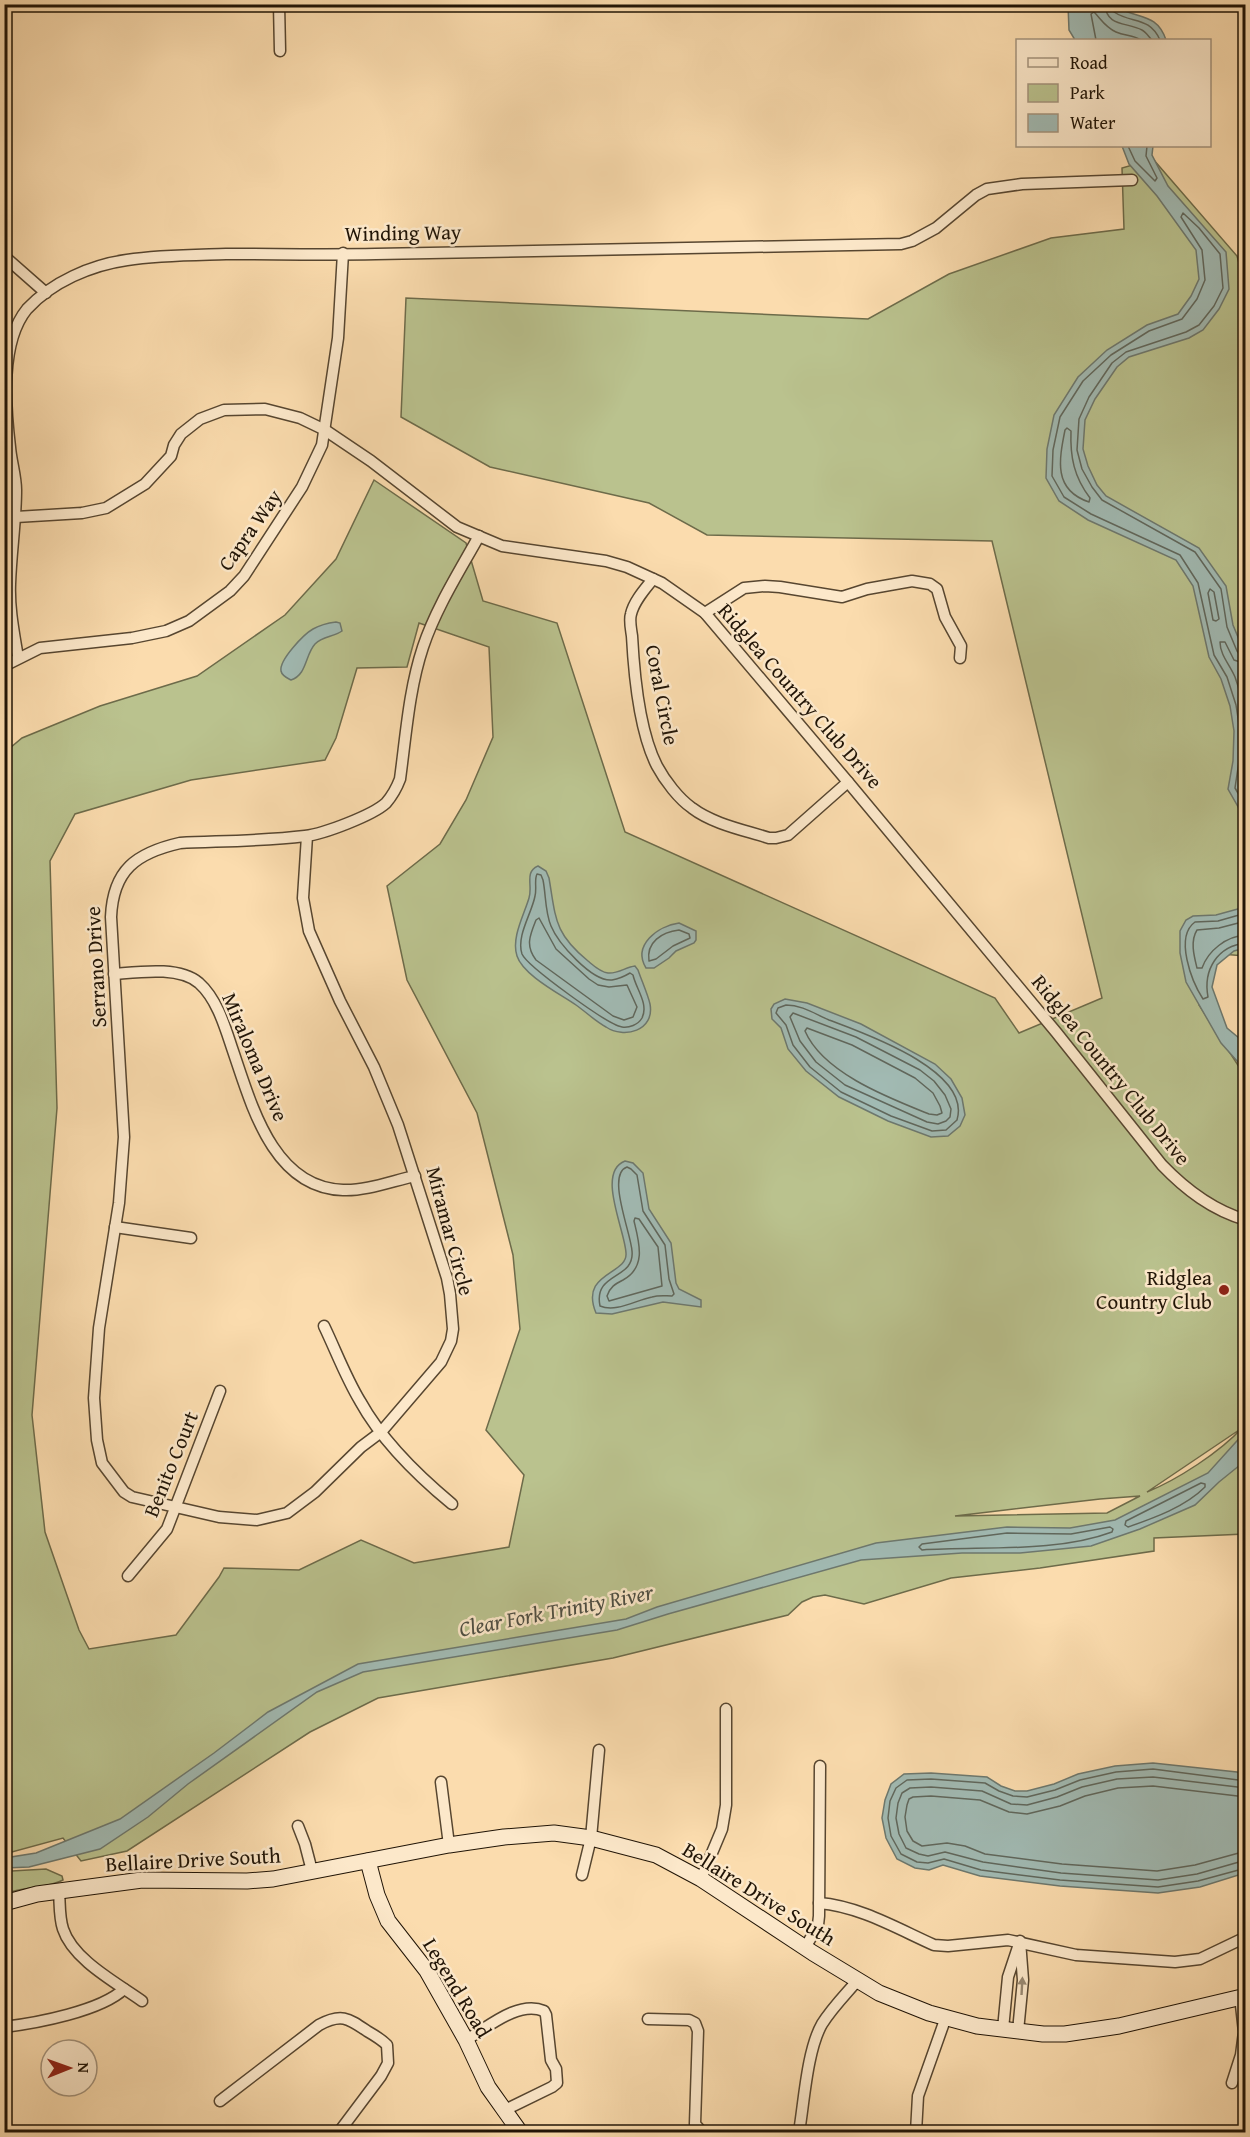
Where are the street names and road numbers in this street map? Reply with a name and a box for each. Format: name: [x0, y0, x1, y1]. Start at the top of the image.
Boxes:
street label: Winding Way: [344, 216, 462, 249]
street label: Capra Way: [210, 482, 289, 577]
street label: Ridglea Country Club Drive: [711, 596, 890, 796]
street label: Coral Circle: [638, 642, 687, 748]
street label: Serrano Drive: [77, 905, 114, 1028]
street label: Ridglea Country Club Drive: [1025, 968, 1198, 1172]
street label: Miraloma Drive: [214, 988, 297, 1126]
street label: Miramar Circle: [418, 1163, 483, 1299]
street label: Benito Court: [135, 1406, 206, 1521]
street label: Bellaire Drive South: [677, 1834, 842, 1953]
street label: Bellaire Drive South: [105, 1839, 282, 1880]
street label: Legend Road: [415, 1932, 500, 2044]

